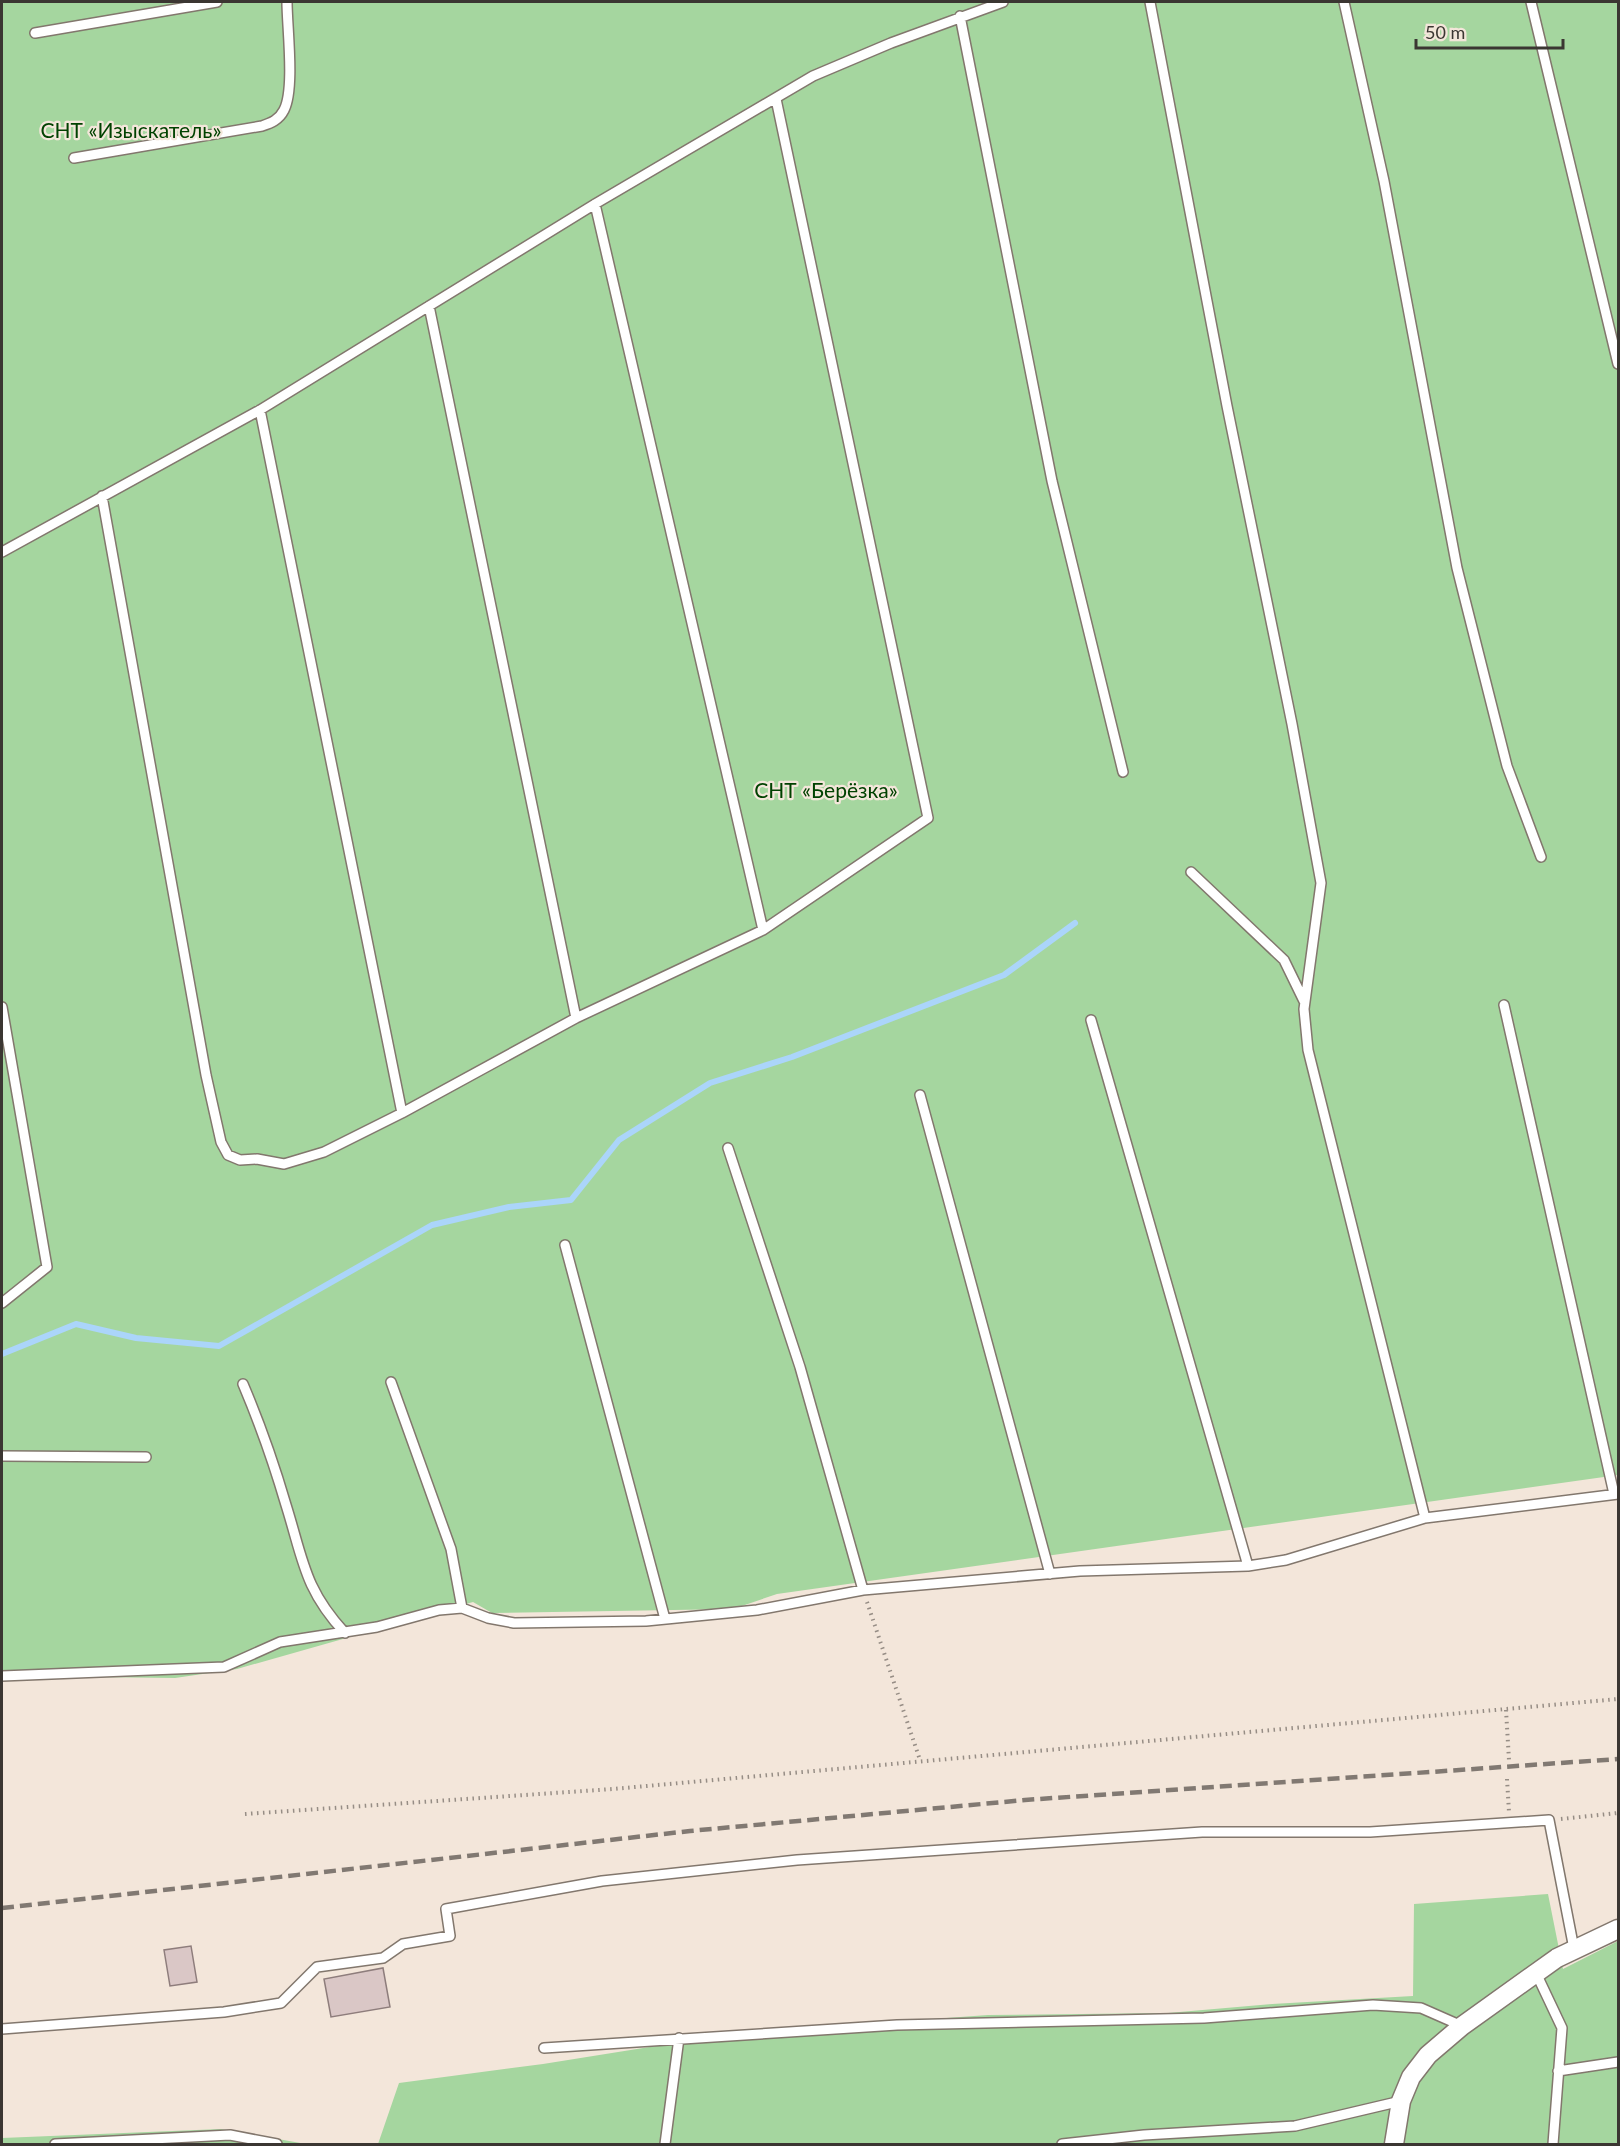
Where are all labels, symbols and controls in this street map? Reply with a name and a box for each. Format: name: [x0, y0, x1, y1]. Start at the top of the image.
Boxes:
scale bar: [1416, 12, 1563, 50]
text: 50 m: [1425, 21, 1465, 43]
park label: СНТ «Изыскатель»: [41, 117, 221, 142]
park label: СНТ «Берёзка»: [754, 777, 898, 802]

